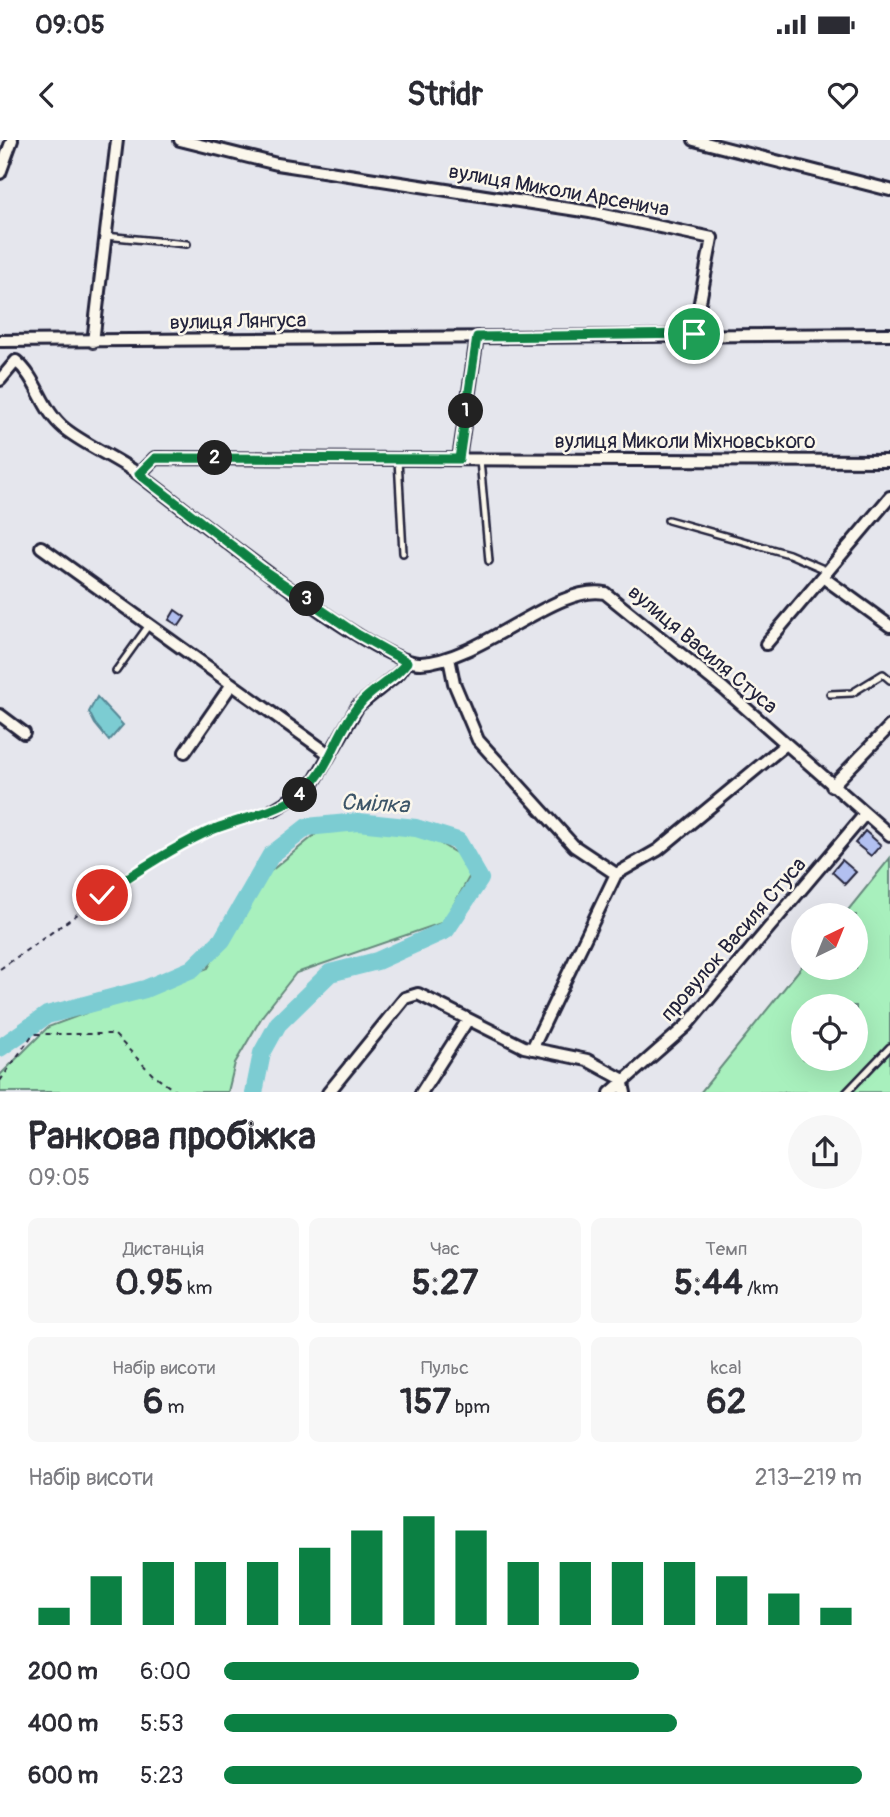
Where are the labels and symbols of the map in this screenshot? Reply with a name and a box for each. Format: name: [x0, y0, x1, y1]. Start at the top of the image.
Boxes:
street label: вулиця Миколи Арсенича: [446, 158, 671, 223]
pin: [664, 304, 724, 364]
street label: вулиця Лянгуса: [169, 307, 307, 336]
pin: 1: [448, 394, 484, 428]
street label: вулиця Миколи Міхновського: [554, 428, 816, 455]
pin: 2: [198, 440, 232, 476]
street label: вулиця Василя Стуса: [622, 579, 783, 720]
pin: 3: [290, 582, 324, 616]
pin: 4: [282, 778, 318, 812]
water label: Смілка: [340, 787, 411, 820]
street label: провулок Василя Стуса: [655, 852, 812, 1027]
pin: [72, 865, 132, 925]
north arrow: [791, 903, 868, 980]

